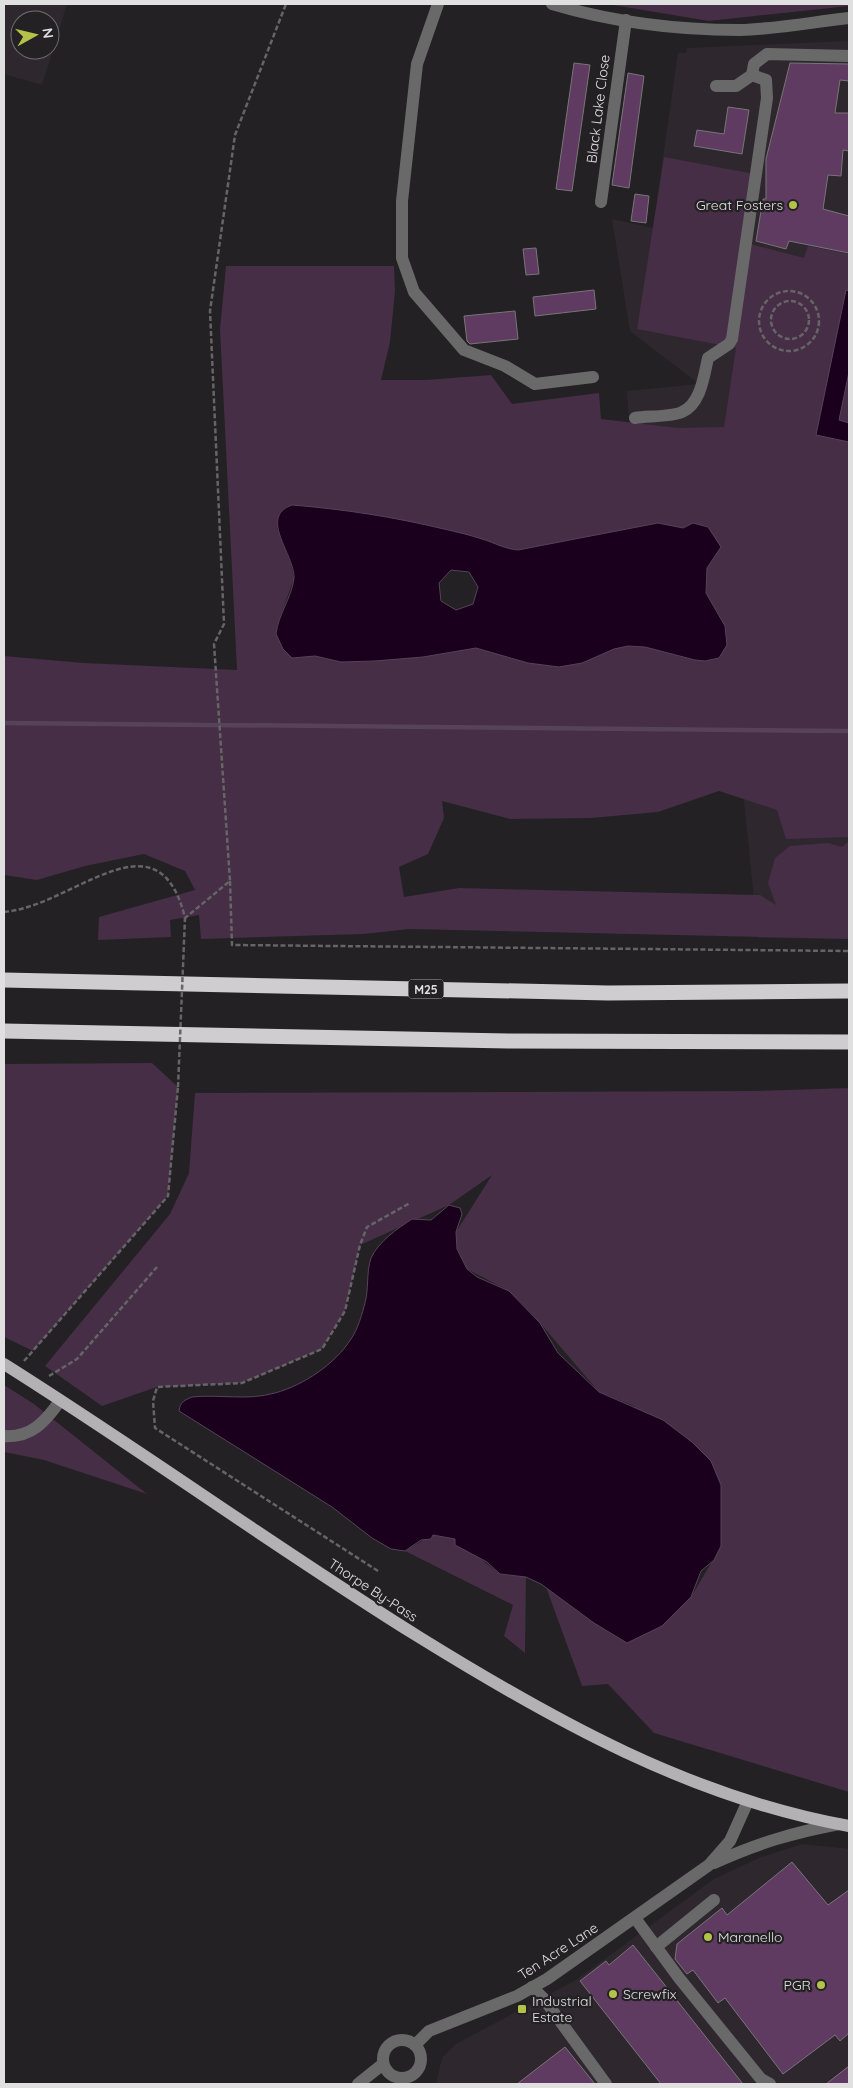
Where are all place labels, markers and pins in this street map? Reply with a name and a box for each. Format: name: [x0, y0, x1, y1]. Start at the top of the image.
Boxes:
place label: Great Fosters: [696, 196, 783, 214]
marker: Great Fosters: [787, 199, 799, 211]
place label: Maranello: [718, 1928, 783, 1946]
marker: Maranello: [702, 1931, 714, 1943]
place label: PGR: [784, 1976, 811, 1994]
marker: PGR: [815, 1979, 827, 1991]
place label: Screwfix: [623, 1985, 677, 2003]
marker: Screwfix: [607, 1988, 619, 2000]
place label: Industrial Estate: [532, 1992, 592, 2026]
marker: Industrial Estate: [516, 2003, 528, 2015]

